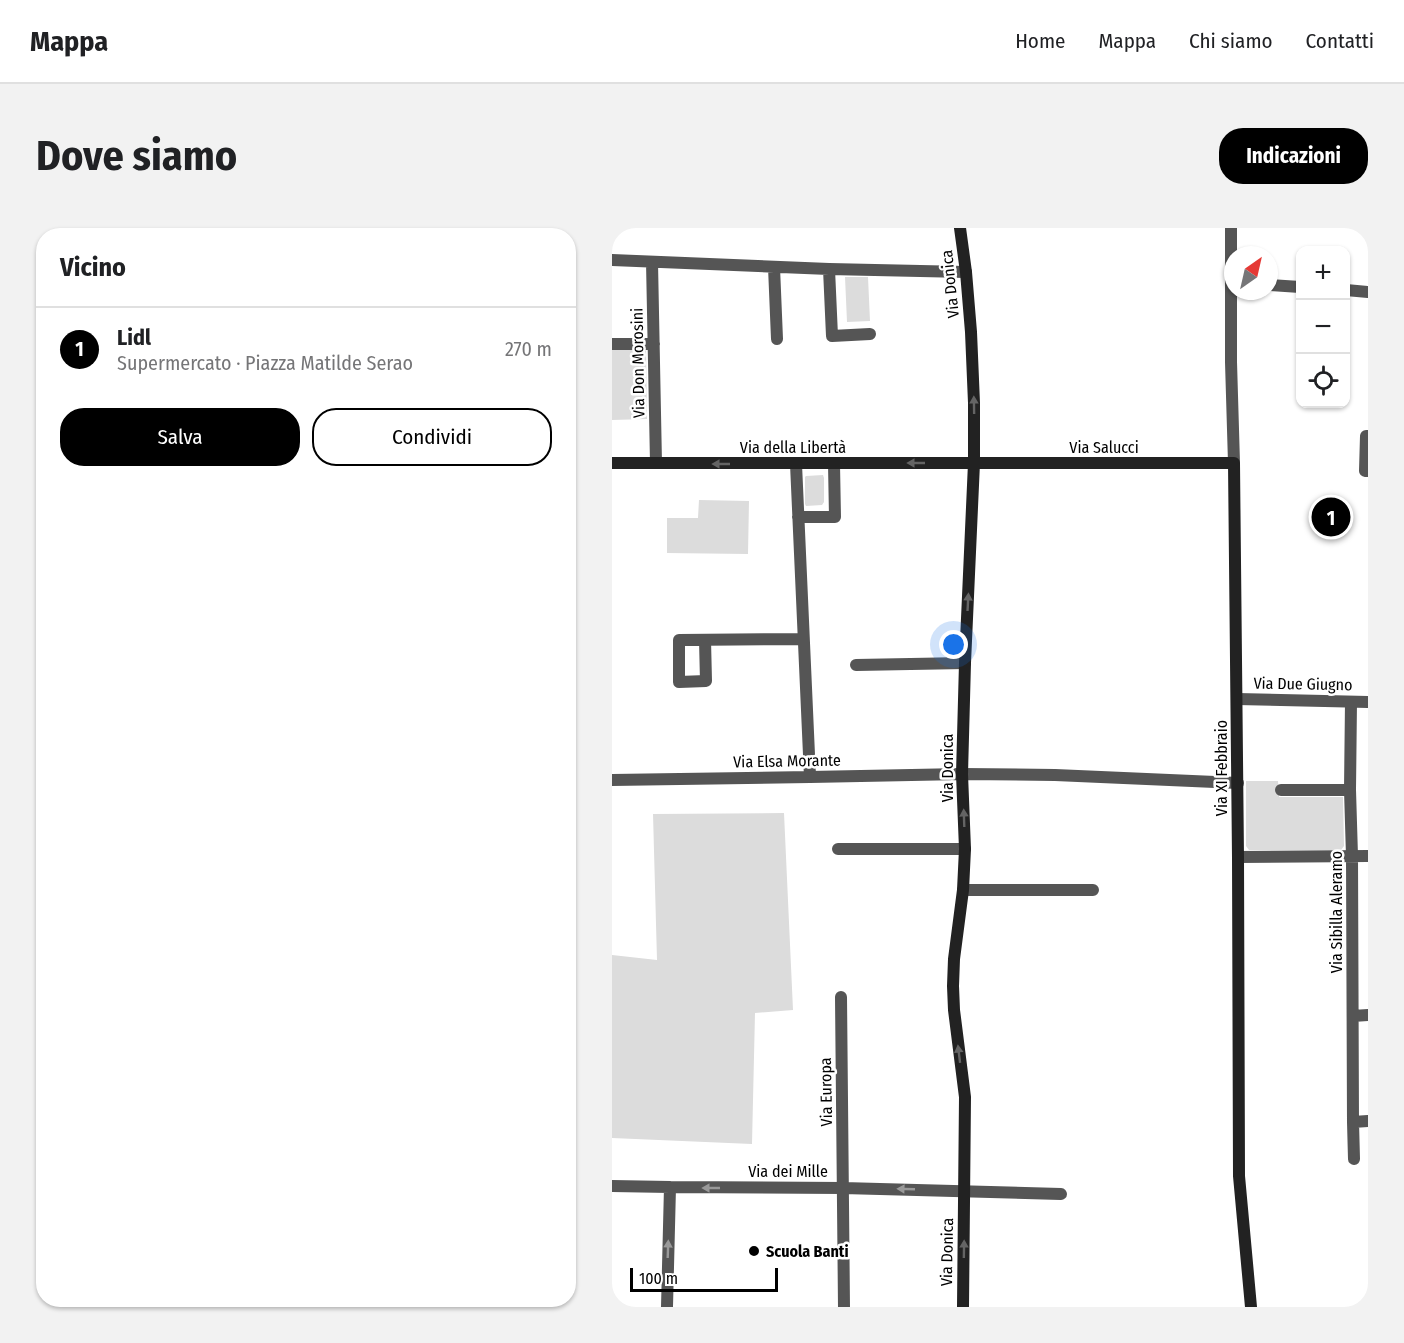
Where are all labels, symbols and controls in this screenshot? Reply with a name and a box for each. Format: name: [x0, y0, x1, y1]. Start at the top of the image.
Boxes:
text: Mappa: [30, 25, 108, 58]
text: Home: [1015, 28, 1065, 54]
text: Mappa: [1098, 28, 1156, 54]
text: Chi siamo: [1189, 28, 1273, 54]
text: Contatti: [1306, 28, 1374, 54]
button: Indicazioni: [1219, 128, 1368, 184]
text: Dove siamo: [36, 131, 237, 181]
north arrow: [1224, 246, 1278, 300]
map controls: [1296, 246, 1350, 408]
button: +: [1296, 246, 1350, 300]
street label: Via Donica: [937, 249, 963, 319]
text: Vicino: [60, 252, 126, 283]
button: −: [1296, 300, 1350, 354]
street label: Via Don Morosini: [628, 308, 648, 418]
text: Lidl: [117, 324, 151, 351]
text: 1: [75, 337, 84, 361]
text: 270 m: [505, 337, 552, 361]
text: Supermercato · Piazza Matilde Serao: [117, 351, 413, 375]
button: locate: [1296, 354, 1350, 408]
one-way arrow: [969, 395, 979, 414]
button: Salva: [60, 408, 300, 466]
button: Condividi: [312, 408, 552, 466]
street label: Via della Libertà: [740, 438, 846, 457]
street label: Via Salucci: [1069, 438, 1139, 457]
one-way arrow: [906, 458, 925, 468]
one-way arrow: [711, 459, 730, 469]
pin: 1: [1312, 494, 1350, 540]
one-way arrow: [963, 593, 972, 612]
your location: [939, 630, 968, 659]
street label: Via Due Giugno: [1253, 674, 1353, 694]
street label: Via XI Febbraio: [1212, 720, 1231, 816]
street label: Via Donica: [938, 734, 957, 802]
street label: Via Elsa Morante: [733, 751, 841, 771]
one-way arrow: [960, 808, 969, 827]
street label: Via Sibilla Aleramo: [1327, 851, 1346, 973]
one-way arrow: [955, 1044, 964, 1063]
street label: Via Europa: [816, 1057, 836, 1127]
street label: Via dei Mille: [748, 1162, 828, 1181]
one-way arrow: [702, 1183, 721, 1193]
one-way arrow: [897, 1185, 916, 1194]
street label: Via Donica: [937, 1217, 957, 1286]
one-way arrow: [664, 1239, 673, 1258]
one-way arrow: [959, 1239, 969, 1258]
place label: Scuola Banti: [766, 1242, 849, 1261]
marker: Scuola Banti: [747, 1244, 761, 1258]
scale bar: [630, 1265, 778, 1292]
text: 100 m: [639, 1269, 678, 1288]

